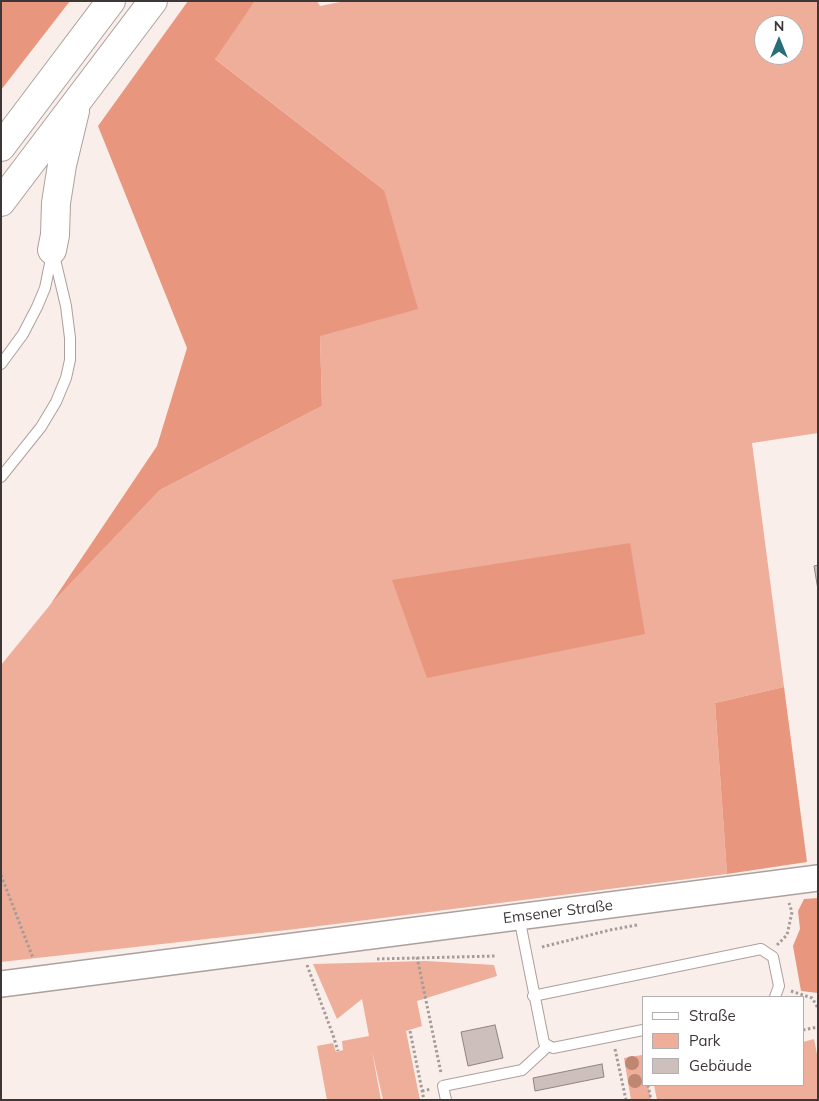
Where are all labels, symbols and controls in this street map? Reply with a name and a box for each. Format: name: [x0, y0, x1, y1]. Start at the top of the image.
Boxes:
north arrow: [754, 15, 804, 65]
text: N: [774, 17, 784, 35]
street label: Emsener Straße: [502, 896, 614, 928]
legend: [642, 996, 804, 1086]
text: Straße: [689, 1006, 736, 1025]
text: Park: [689, 1031, 721, 1050]
text: Gebäude: [689, 1056, 752, 1075]

